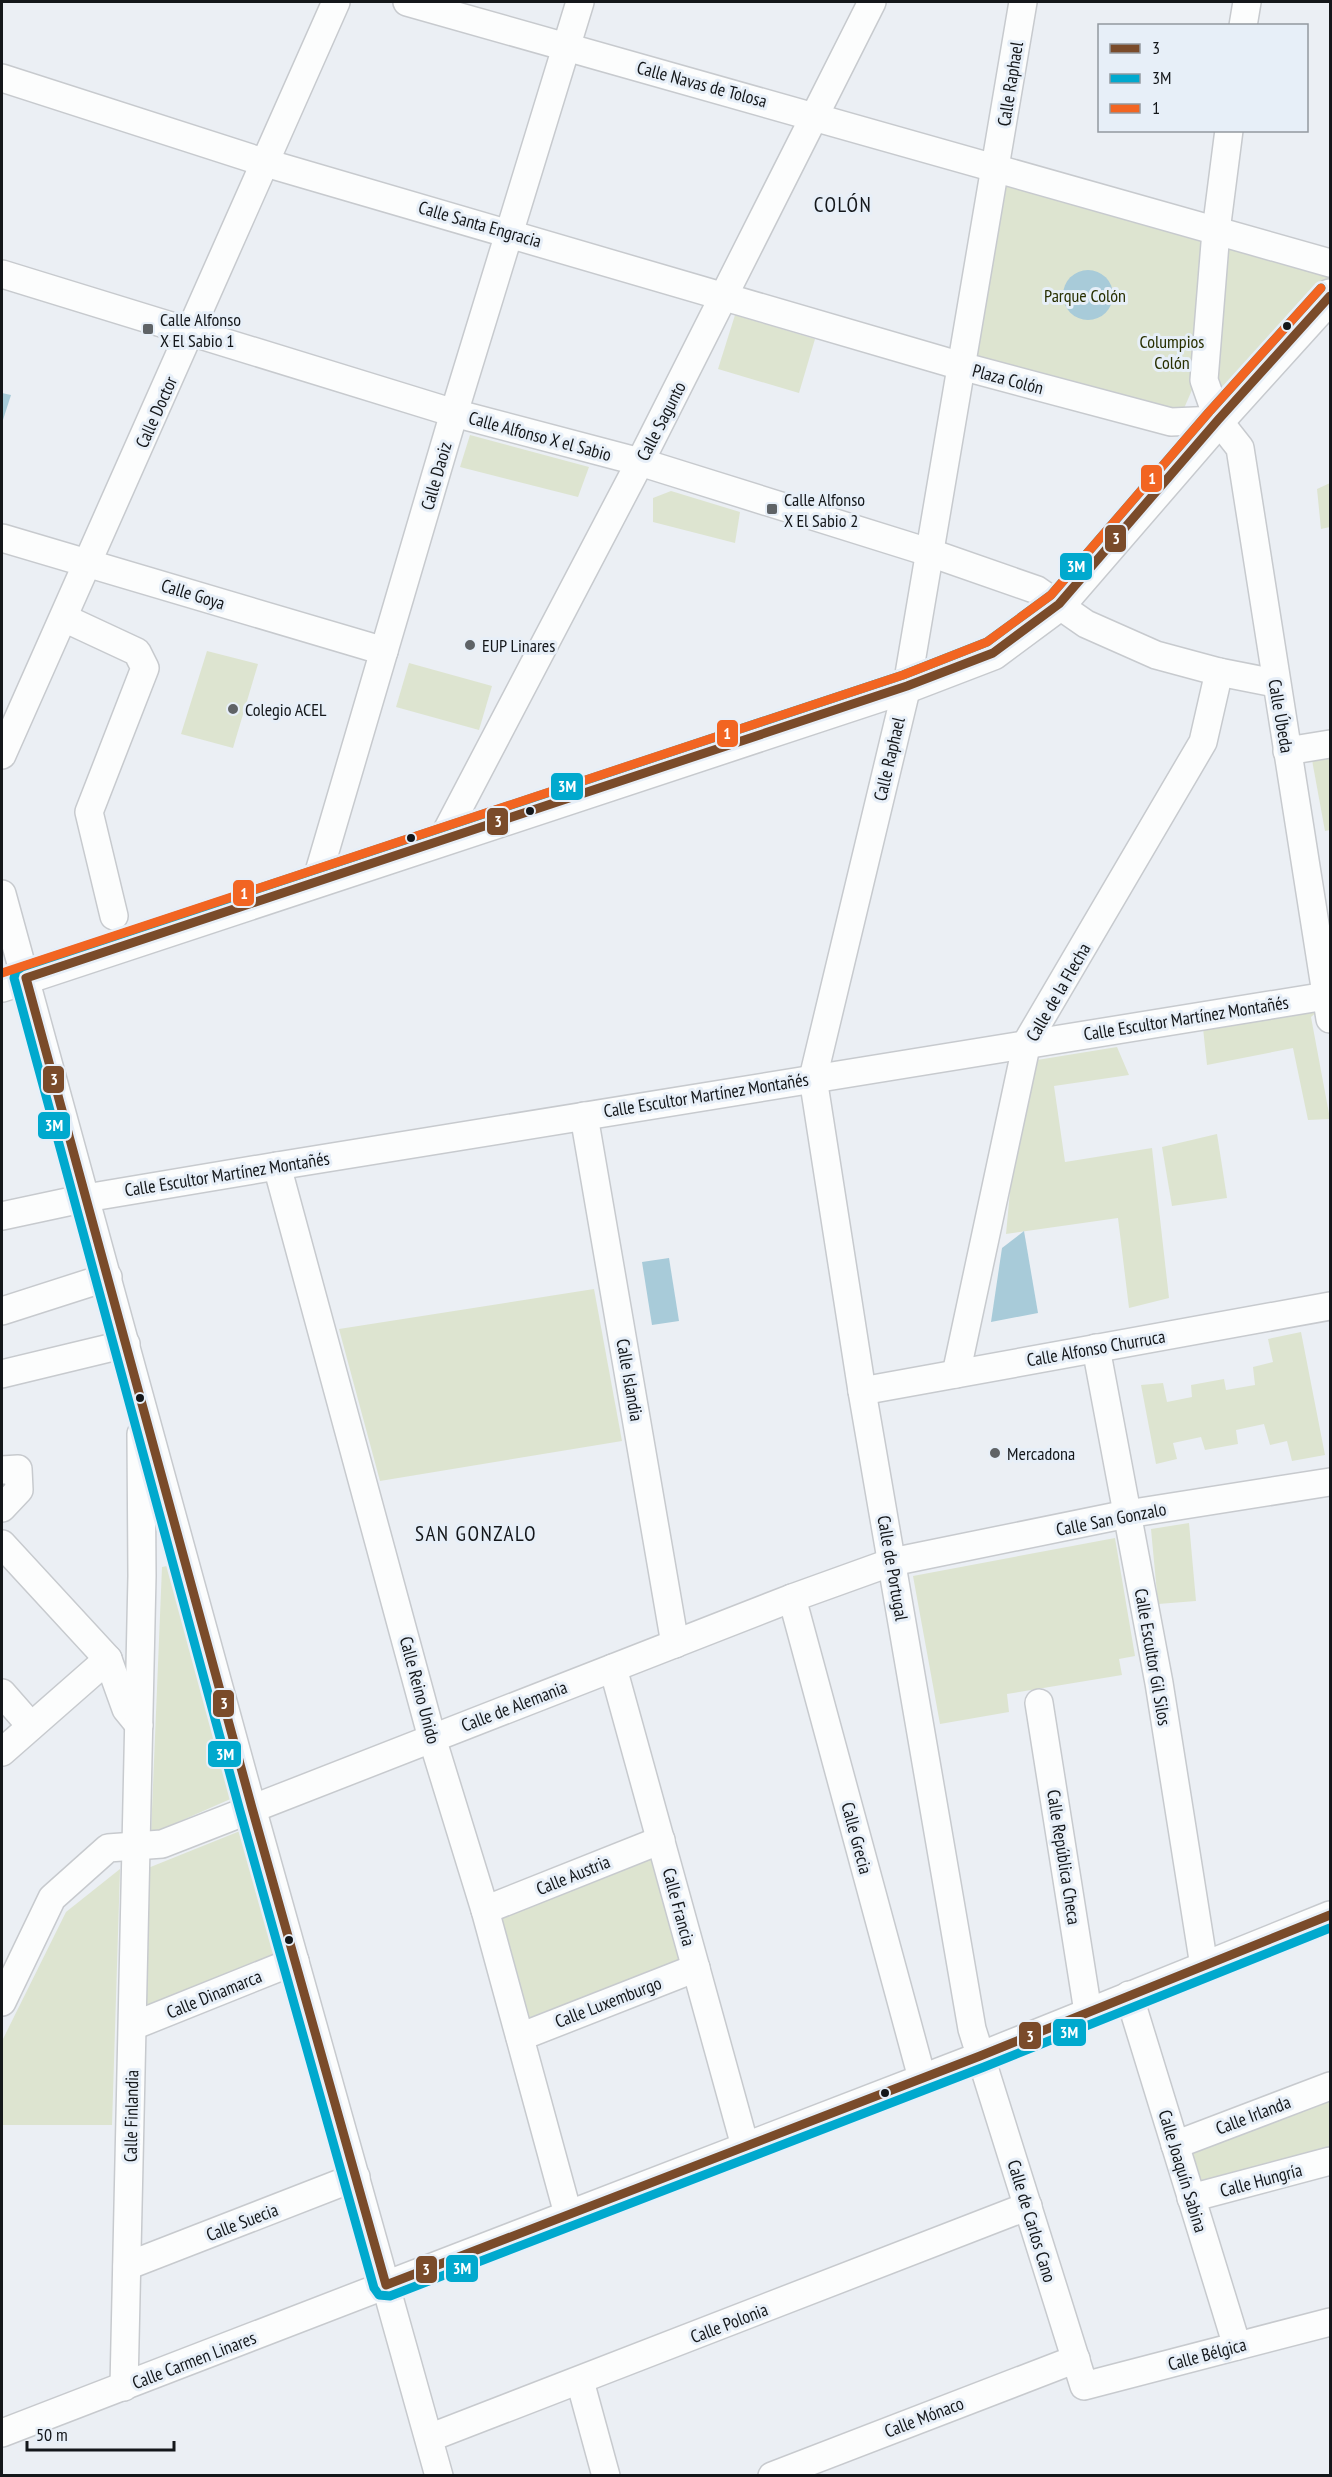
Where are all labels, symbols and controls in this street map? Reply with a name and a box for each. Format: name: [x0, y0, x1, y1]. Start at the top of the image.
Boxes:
legend: [1098, 24, 1308, 132]
text: 3: [1152, 36, 1160, 59]
street label: Calle Raphael: [992, 39, 1028, 128]
street label: Calle Navas de Tolosa: [634, 56, 770, 112]
text: 3M: [1152, 66, 1172, 89]
text: 1: [1152, 96, 1160, 119]
district label: COLÓN: [814, 191, 872, 218]
street label: Calle Santa Engracia: [416, 195, 544, 253]
park label: Parque Colón: [1044, 284, 1126, 307]
place label: Calle Alfonso X El Sabio 1: [160, 308, 241, 352]
unlabelled marker: [1281, 320, 1293, 332]
marker: Calle Alfonso X El Sabio 1: [141, 322, 155, 336]
park label: Columpios Colón: [1140, 330, 1204, 374]
street label: Plaza Colón: [970, 359, 1046, 399]
street label: Calle Doctor: [130, 373, 182, 451]
street label: Calle Sagunto: [631, 377, 691, 464]
street label: Calle Alfonso X el Sabio: [466, 406, 614, 466]
street label: Calle Daoiz: [415, 439, 457, 513]
line badge: 1: [1140, 464, 1163, 493]
text: 1: [1148, 468, 1156, 488]
place label: Calle Alfonso X El Sabio 2: [784, 488, 865, 532]
marker: Calle Alfonso X El Sabio 2: [765, 502, 779, 516]
line badge: 3: [1104, 524, 1127, 553]
text: 3: [1112, 528, 1120, 548]
line badge: 3M: [1059, 552, 1093, 581]
text: 3M: [1067, 556, 1085, 576]
street label: Calle Goya: [158, 573, 228, 615]
place label: EUP Linares: [482, 634, 555, 657]
marker: EUP Linares: [463, 638, 477, 652]
street label: Calle Úbeda: [1263, 677, 1299, 755]
place label: Colegio ACEL: [245, 698, 327, 721]
marker: Colegio ACEL: [226, 702, 240, 716]
street label: Calle Raphael: [868, 714, 910, 803]
line badge: 1: [716, 719, 739, 748]
text: 1: [723, 723, 731, 743]
line badge: 3M: [550, 772, 584, 801]
text: 3M: [558, 776, 576, 796]
unlabelled marker: [524, 805, 536, 817]
line badge: 3: [486, 807, 509, 836]
text: 3: [494, 811, 502, 831]
unlabelled marker: [405, 832, 417, 844]
line badge: 1: [232, 879, 255, 907]
text: 1: [240, 883, 248, 903]
street label: Calle de la Flecha: [1021, 939, 1095, 1045]
street label: Calle Escultor Martínez Montañés: [1082, 990, 1290, 1046]
line badge: 3: [42, 1065, 65, 1094]
street label: Calle Escultor Martínez Montañés: [602, 1067, 810, 1123]
text: 3: [50, 1069, 58, 1089]
line badge: 3M: [37, 1111, 71, 1140]
text: 3M: [45, 1115, 63, 1135]
street label: Calle Escultor Martínez Montañés: [123, 1146, 331, 1202]
street label: Calle Alfonso Churruca: [1025, 1325, 1167, 1371]
street label: Calle Islandia: [611, 1337, 649, 1423]
unlabelled marker: [134, 1392, 146, 1404]
place label: Mercadona: [1007, 1442, 1075, 1465]
marker: Mercadona: [988, 1446, 1002, 1460]
street label: Calle San Gonzalo: [1054, 1497, 1168, 1541]
street label: Calle de Portugal: [872, 1514, 914, 1623]
district label: SAN GONZALO: [415, 1520, 537, 1547]
street label: Calle Escultor Gil Silos: [1130, 1587, 1176, 1727]
street label: Calle Reino Unido: [395, 1634, 445, 1746]
street label: Calle de Alemania: [458, 1675, 570, 1737]
line badge: 3: [212, 1689, 235, 1718]
text: 3: [220, 1693, 228, 1713]
line badge: 3M: [207, 1740, 242, 1768]
text: 3M: [216, 1744, 234, 1764]
street label: Calle República Checa: [1042, 1788, 1086, 1926]
street label: Calle Grecia: [836, 1800, 878, 1876]
street label: Calle Austria: [533, 1850, 613, 1900]
street label: Calle Francia: [658, 1865, 700, 1949]
unlabelled marker: [283, 1934, 295, 1946]
street label: Calle Dinamarca: [163, 1964, 265, 2024]
street label: Calle Luxemburgo: [551, 1971, 665, 2033]
line badge: 3M: [1052, 2018, 1087, 2047]
line badge: 3: [1018, 2021, 1042, 2050]
text: 3M: [1060, 2022, 1078, 2042]
text: 3: [1026, 2026, 1034, 2046]
street label: Calle Finlandia: [119, 2070, 143, 2162]
unlabelled marker: [879, 2087, 891, 2099]
street label: Calle Irlanda: [1212, 2090, 1294, 2140]
street label: Calle Joaquín Sabina: [1153, 2107, 1213, 2235]
street label: Calle de Carlos Cano: [1002, 2157, 1062, 2285]
street label: Calle Hungría: [1217, 2158, 1305, 2202]
street label: Calle Suecia: [203, 2198, 281, 2246]
line badge: 3M: [445, 2254, 479, 2283]
line badge: 3: [415, 2255, 438, 2284]
text: 3M: [453, 2258, 471, 2278]
text: 3: [422, 2259, 430, 2279]
street label: Calle Polonia: [687, 2298, 771, 2348]
street label: Calle Carmen Linares: [129, 2326, 259, 2394]
street label: Calle Bélgica: [1165, 2333, 1249, 2375]
street label: Calle Mónaco: [881, 2391, 967, 2443]
scale bar: [27, 2414, 174, 2452]
text: 50 m: [36, 2423, 68, 2446]

